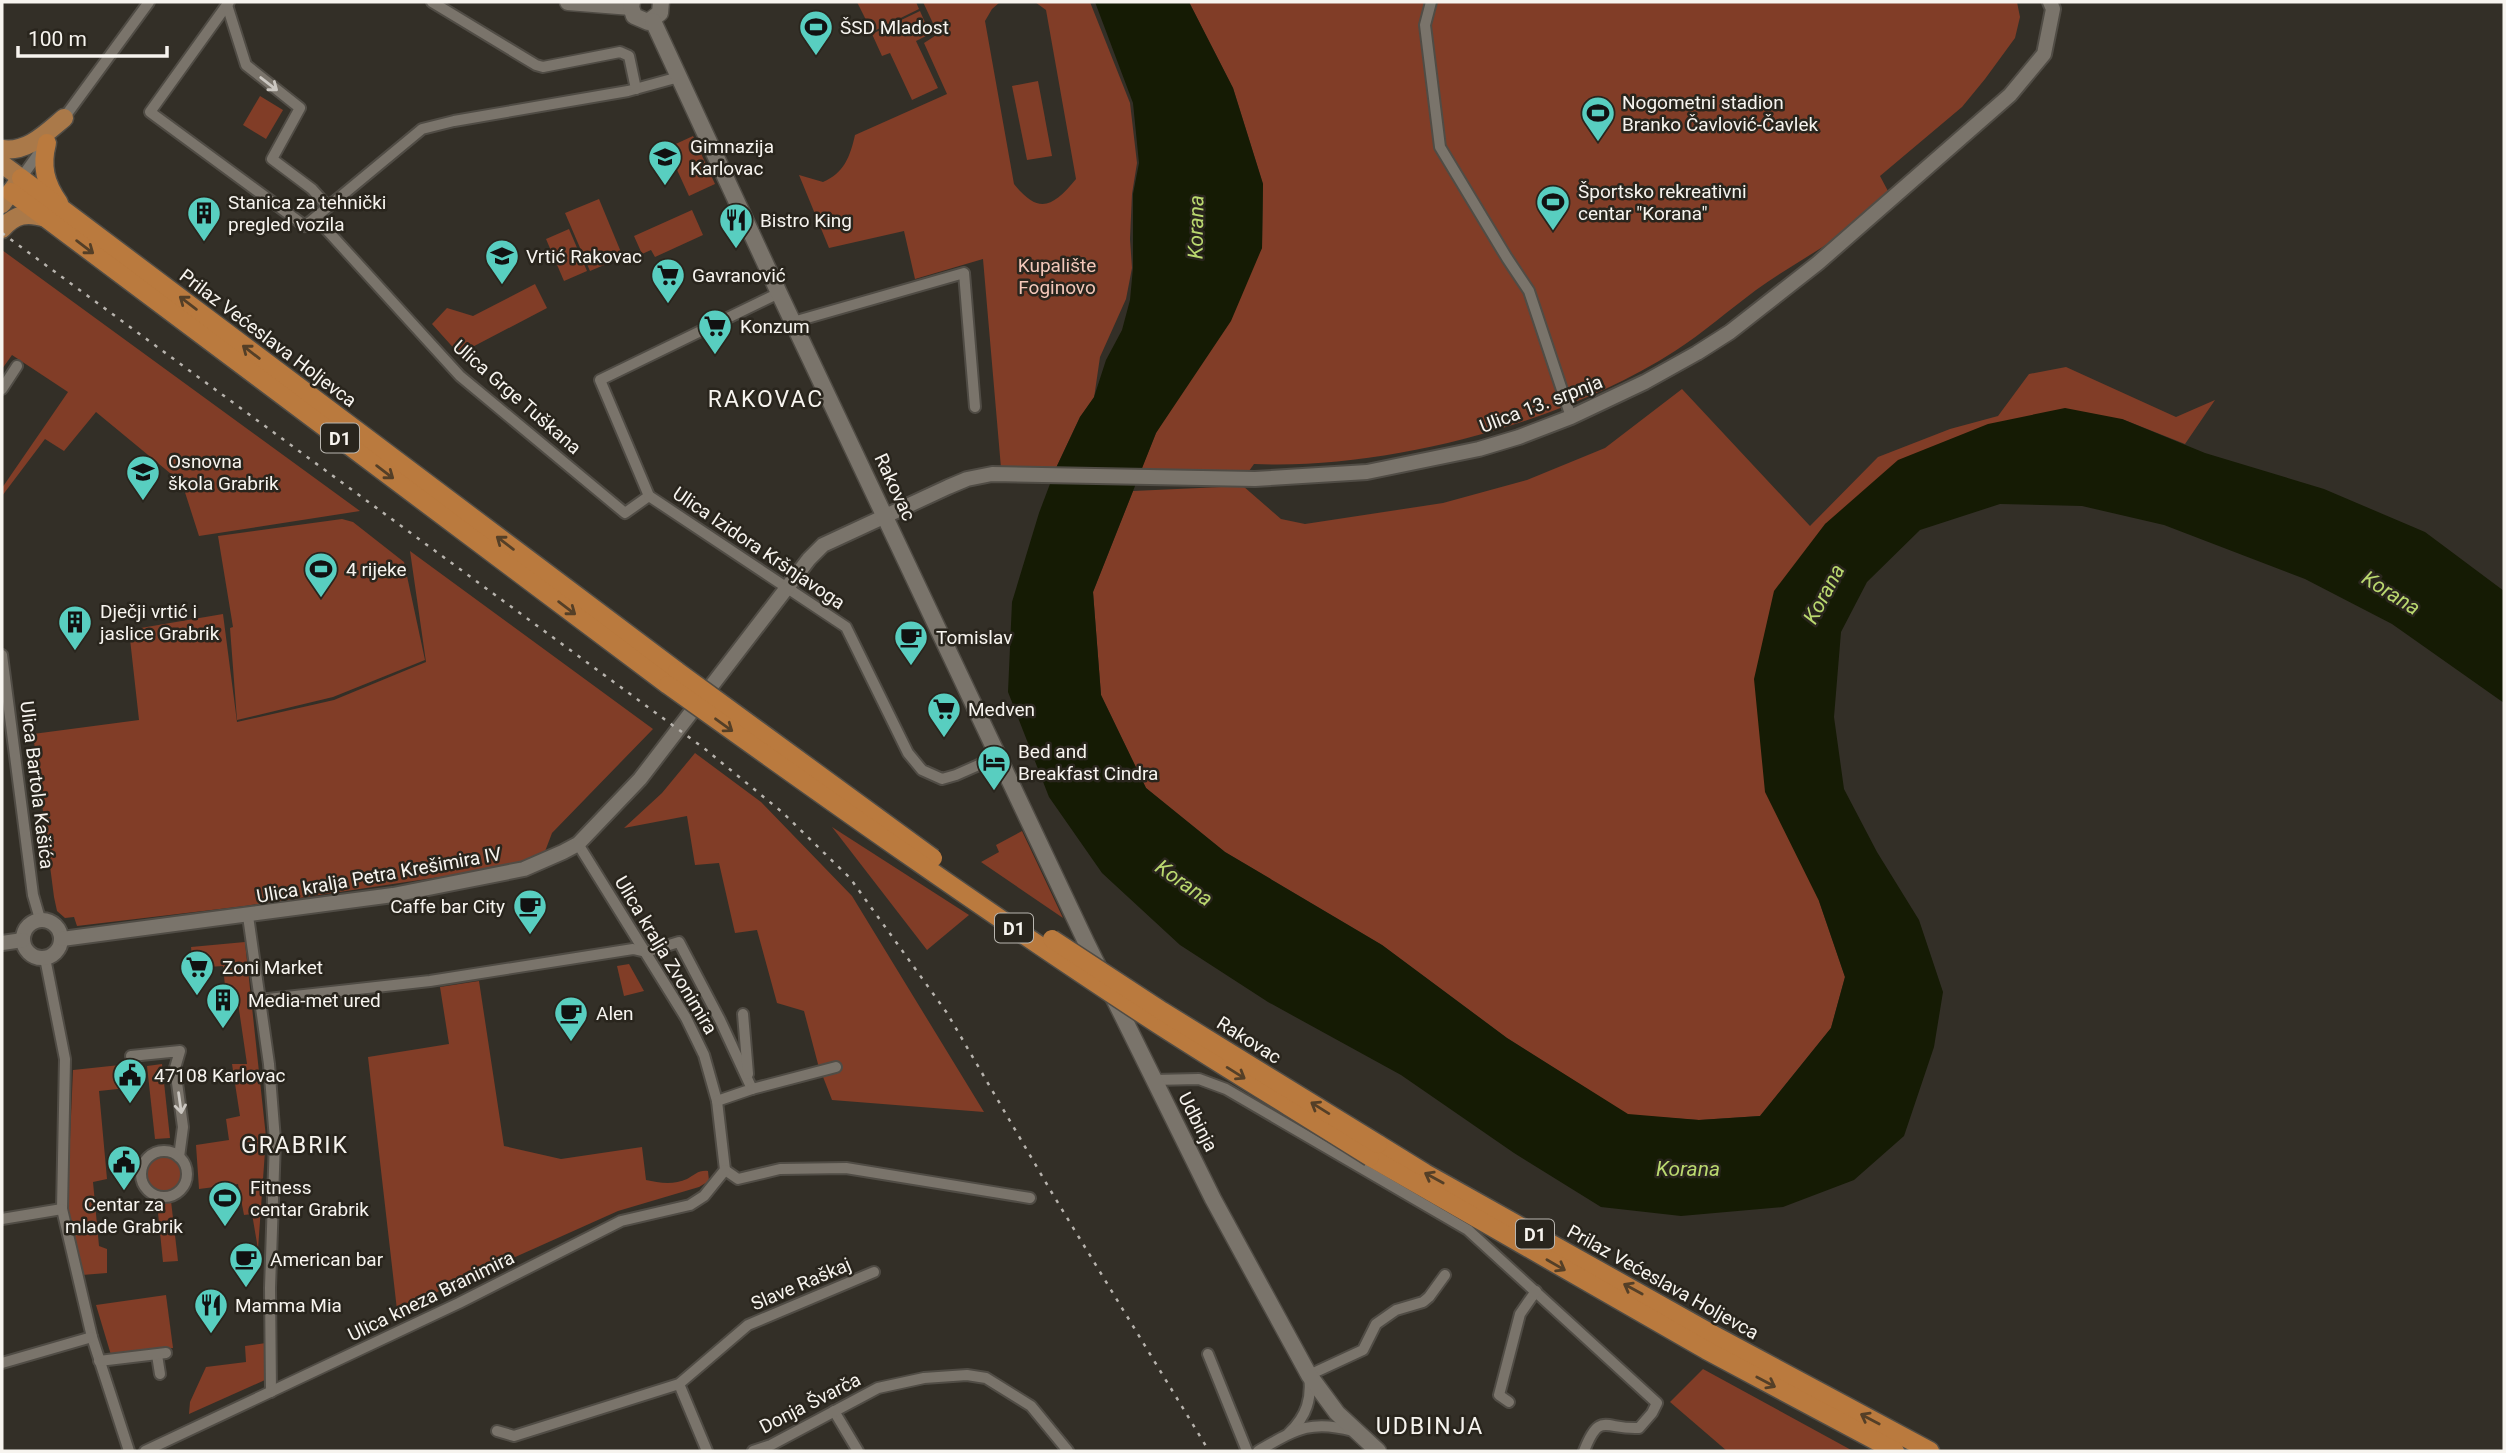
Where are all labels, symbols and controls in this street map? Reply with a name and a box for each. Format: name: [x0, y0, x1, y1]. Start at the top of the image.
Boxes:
sports icon: ŠSD Mladost: [797, 8, 835, 57]
scale bar: [18, 14, 166, 58]
place label: ŠSD Mladost: [840, 16, 949, 39]
text: 100 m: [28, 27, 87, 51]
one-way arrow: [259, 76, 277, 91]
place label: Nogometni stadion Branko Čavlović-Čavlek: [1622, 91, 1818, 136]
sports icon: Nogometni stadion Branko Čavlović-Čavlek: [1579, 94, 1617, 143]
place label: Gimnazija Karlovac: [690, 135, 774, 180]
school or university icon: Gimnazija Karlovac: [646, 138, 684, 187]
place label: Športsko rekreativni centar "Korana": [1578, 180, 1747, 225]
sports icon: Športsko rekreativni centar "Korana": [1534, 183, 1572, 232]
place label: Stanica za tehnički pregled vozila: [228, 191, 386, 236]
building icon: Stanica za tehnički pregled vozila: [185, 194, 223, 243]
water label: Korana: [1183, 195, 1209, 259]
restaurant icon: Bistro King: [717, 201, 755, 250]
place label: Bistro King: [760, 209, 852, 232]
school or university icon: Vrtić Rakovac: [483, 237, 521, 286]
one-way arrow: [75, 240, 94, 255]
place label: Vrtić Rakovac: [526, 245, 642, 268]
park label: Kupalište Foginovo: [1018, 254, 1096, 299]
supermarket icon: Gavranović: [649, 256, 687, 305]
street label: Prilaz Većeslava Holjevca: [175, 264, 361, 412]
place label: Gavranović: [692, 264, 786, 287]
one-way arrow: [179, 296, 198, 311]
supermarket icon: Konzum: [696, 307, 734, 356]
place label: Konzum: [740, 315, 810, 338]
street label: Ulica Grge Tuškana: [448, 335, 586, 459]
one-way arrow: [242, 344, 260, 359]
street label: Ulica 13. srpnja: [1476, 370, 1606, 438]
district label: RAKOVAC: [708, 386, 824, 413]
road number: D1: [321, 424, 359, 452]
place label: Osnovna škola Grabrik: [168, 450, 279, 495]
street label: Rakovac: [869, 450, 921, 524]
school or university icon: Osnovna škola Grabrik: [124, 453, 162, 502]
one-way arrow: [375, 464, 394, 479]
street label: Ulica Izidora Kršnjavoga: [669, 482, 849, 614]
one-way arrow: [496, 535, 514, 550]
sports icon: 4 rijeke: [302, 550, 340, 599]
place label: 4 rijeke: [346, 558, 407, 581]
water label: Korana: [1798, 560, 1850, 628]
water label: Korana: [2357, 566, 2425, 620]
place label: Dječji vrtić i jaslice Grabrik: [99, 600, 220, 645]
one-way arrow: [557, 601, 576, 616]
building icon: Dječji vrtić i jaslice Grabrik: [56, 603, 94, 652]
cafe icon: Tomislav: [892, 618, 930, 667]
place label: Tomislav: [936, 626, 1012, 649]
supermarket icon: Medven: [925, 690, 963, 739]
place label: Medven: [968, 698, 1035, 721]
street label: Ulica Bartola Kašića: [15, 700, 59, 870]
one-way arrow: [714, 717, 733, 732]
place label: Bed and Breakfast Cindra: [1018, 740, 1158, 785]
hotel icon: Bed and Breakfast Cindra: [975, 743, 1013, 792]
street label: Ulica kralja Petra Krešimira IV: [255, 842, 503, 908]
water label: Korana: [1151, 855, 1217, 911]
street label: Ulica kralja Zvonimira: [610, 872, 722, 1038]
cafe icon: Caffe bar City: [511, 887, 549, 936]
place label: Caffe bar City: [390, 895, 505, 918]
road number: D1: [995, 914, 1033, 943]
supermarket icon: Zoni Market: [178, 948, 216, 997]
place label: Zoni Market: [222, 956, 323, 979]
building icon: Media-met ured: [204, 981, 242, 1030]
place label: Media-met ured: [248, 989, 381, 1012]
cafe icon: Alen: [552, 994, 590, 1043]
place label: Alen: [596, 1002, 634, 1025]
street label: Rakovac: [1212, 1011, 1286, 1069]
public building icon: 47108 Karlovac: [111, 1056, 149, 1105]
place label: 47108 Karlovac: [154, 1064, 286, 1087]
one-way arrow: [1225, 1066, 1245, 1080]
street label: Udbinja: [1173, 1088, 1223, 1156]
one-way arrow: [173, 1092, 186, 1114]
one-way arrow: [1310, 1101, 1330, 1115]
district label: GRABRIK: [241, 1132, 349, 1159]
public building icon: Centar za mlade Grabrik: [105, 1143, 143, 1192]
water label: Korana: [1656, 1157, 1720, 1181]
one-way arrow: [1425, 1171, 1445, 1185]
place label: Fitness centar Grabrik: [250, 1176, 369, 1221]
sports icon: Fitness centar Grabrik: [206, 1179, 244, 1228]
place label: Centar za mlade Grabrik: [65, 1193, 183, 1238]
road number: D1: [1516, 1219, 1554, 1248]
street label: Prilaz Većeslava Holjevca: [1563, 1220, 1763, 1344]
cafe icon: American bar: [227, 1240, 265, 1289]
street label: Ulica kneza Branimira: [344, 1246, 518, 1346]
place label: American bar: [270, 1248, 384, 1271]
street label: Slave Raškaj: [748, 1253, 854, 1315]
one-way arrow: [1546, 1258, 1566, 1272]
one-way arrow: [1623, 1282, 1643, 1296]
restaurant icon: Mamma Mia: [192, 1286, 230, 1335]
place label: Mamma Mia: [235, 1294, 342, 1317]
street label: Donja Švarča: [755, 1368, 865, 1438]
one-way arrow: [1756, 1376, 1776, 1390]
one-way arrow: [1860, 1412, 1881, 1425]
district label: UDBINJA: [1376, 1413, 1484, 1440]

